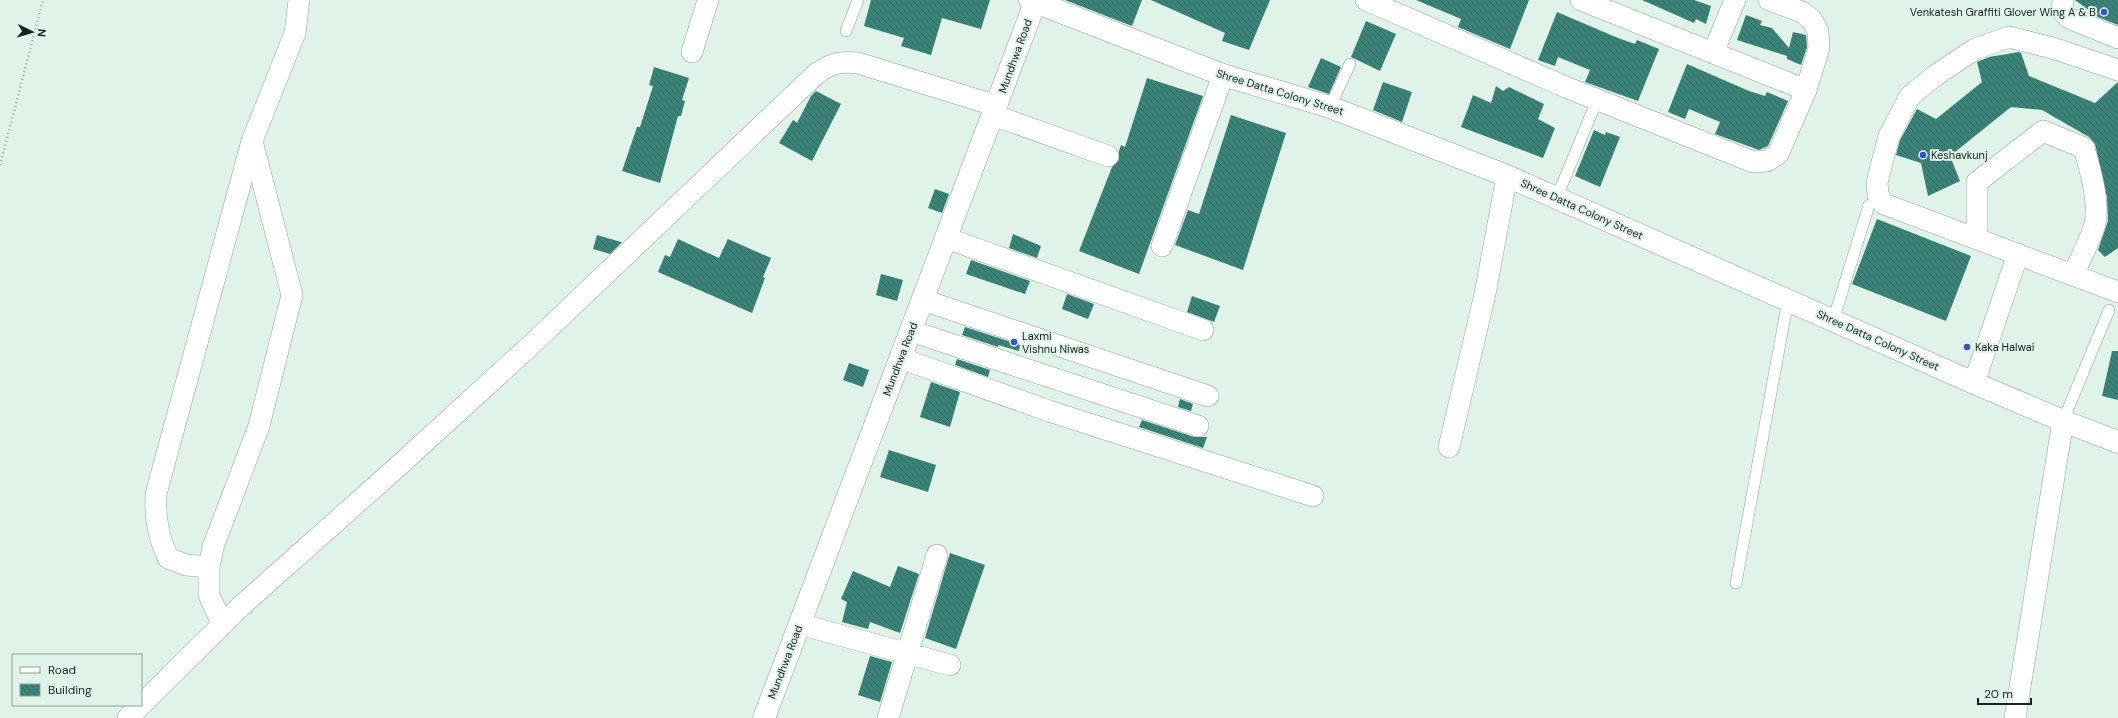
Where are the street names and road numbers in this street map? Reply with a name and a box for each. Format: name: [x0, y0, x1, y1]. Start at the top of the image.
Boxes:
street label: Mundhwa Road: [995, 17, 1035, 95]
street label: Shree Datta Colony Street: [1215, 66, 1345, 118]
street label: Shree Datta Colony Street: [1519, 176, 1645, 242]
street label: Shree Datta Colony Street: [1815, 307, 1941, 373]
street label: Mundhwa Road: [880, 320, 921, 398]
street label: Mundhwa Road: [765, 623, 806, 701]

